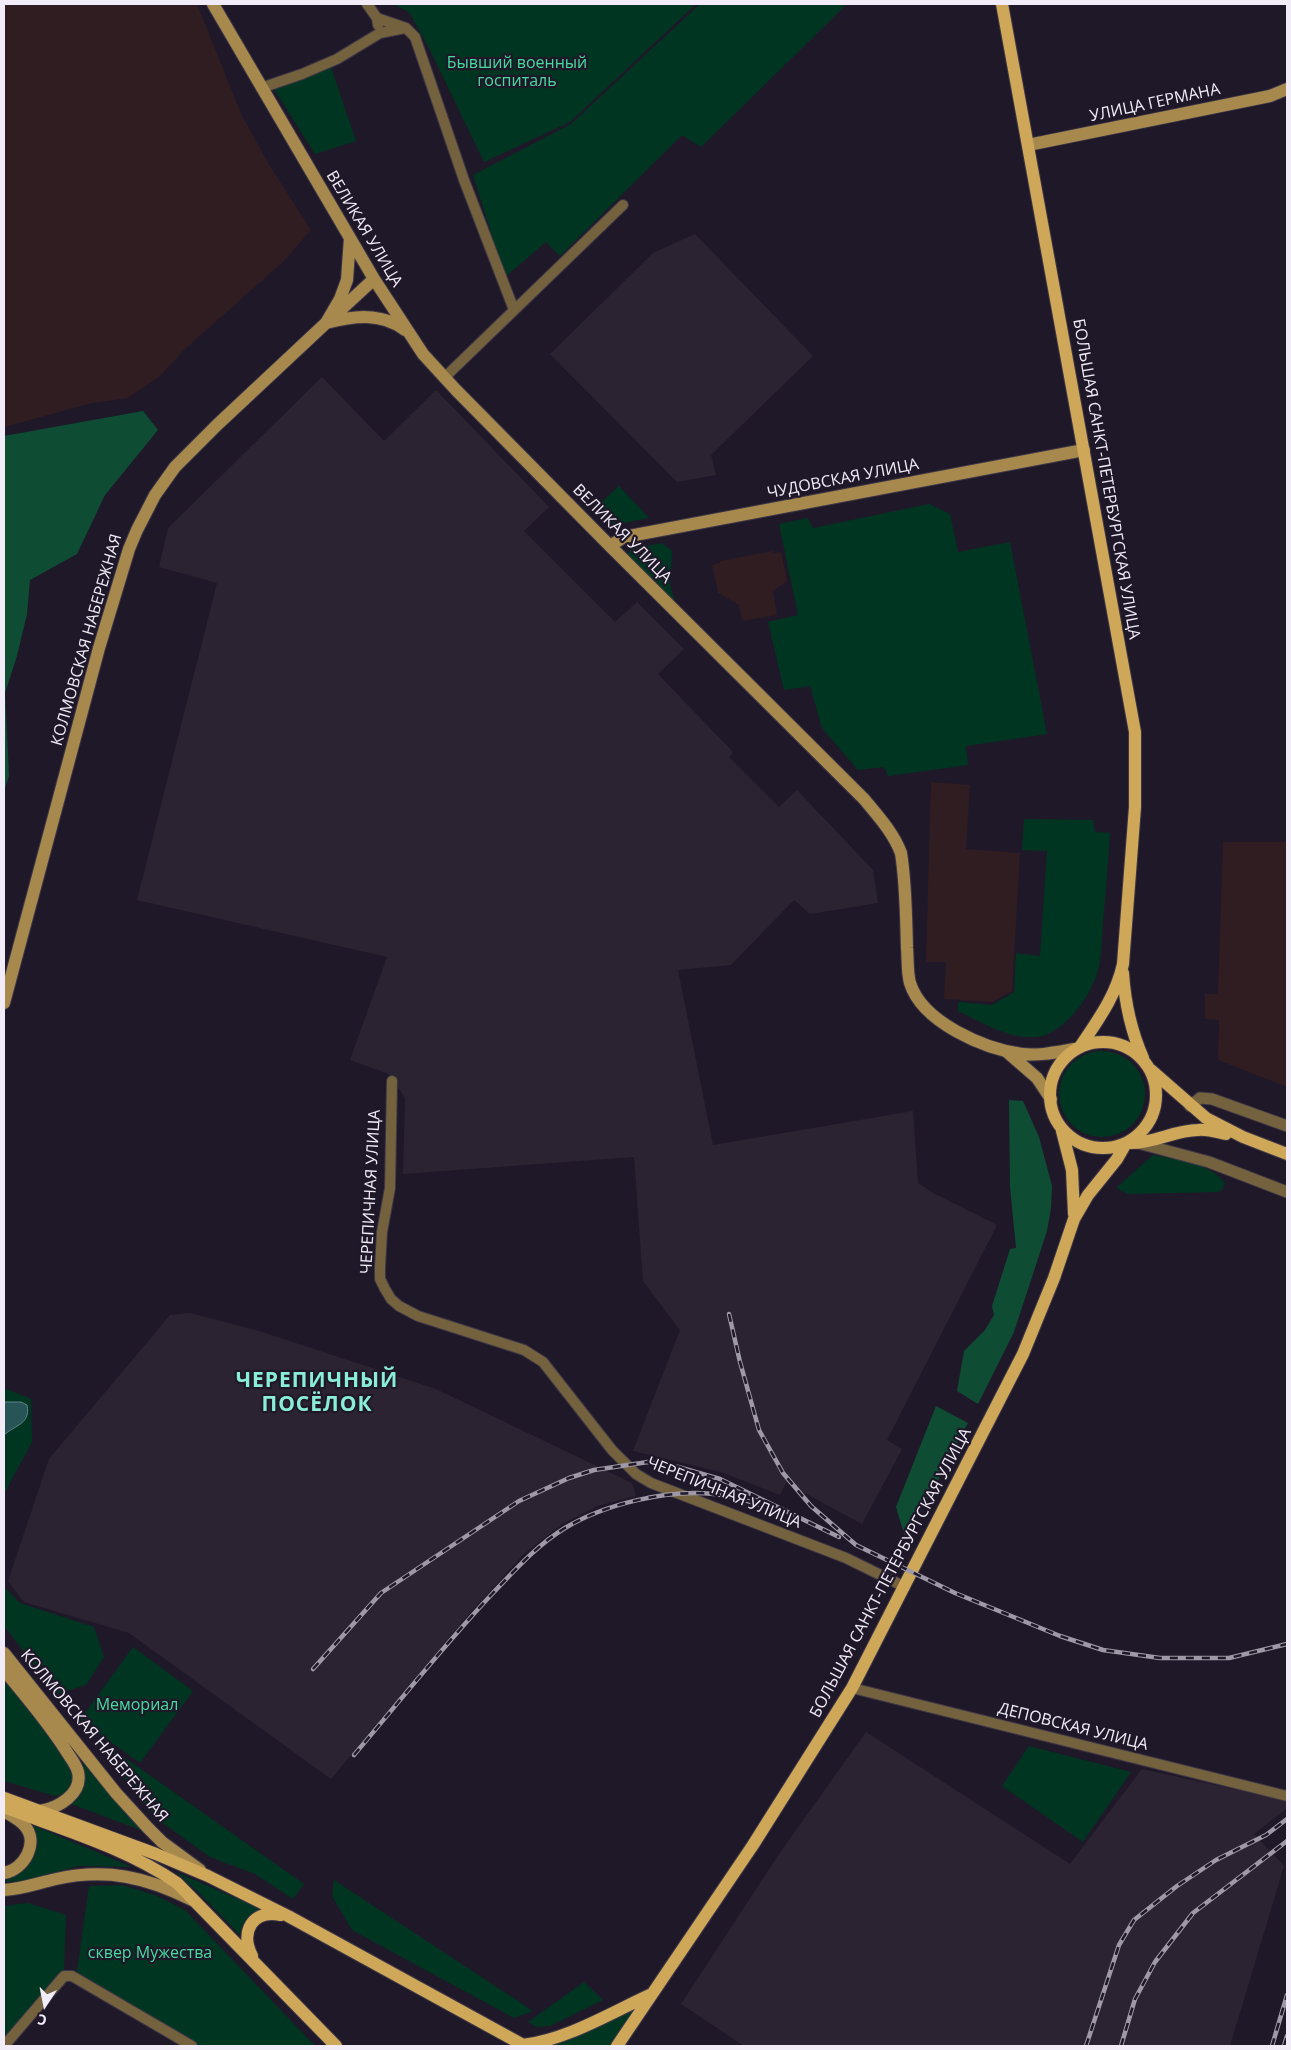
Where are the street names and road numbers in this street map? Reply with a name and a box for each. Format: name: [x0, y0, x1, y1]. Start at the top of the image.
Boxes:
street label: УЛИЦА ГЕРМАНА: [1088, 80, 1222, 126]
street label: ВЕЛИКАЯ УЛИЦА: [322, 167, 406, 291]
street label: БОЛЬШАЯ САНКТ-ПЕТЕРБУРГСКАЯ УЛИЦА: [1068, 317, 1144, 641]
street label: ЧУДОВСКАЯ УЛИЦА: [766, 455, 920, 503]
street label: ВЕЛИКАЯ УЛИЦА: [569, 481, 675, 587]
street label: КОЛМОВСКАЯ НАБЕРЕЖНАЯ: [48, 532, 126, 748]
street label: ЧЕРЕПИЧНАЯ УЛИЦА: [357, 1109, 385, 1275]
street label: БОЛЬШАЯ САНКТ-ПЕТЕРБУРГСКАЯ УЛИЦА: [806, 1425, 976, 1721]
street label: ЧЕРЕПИЧНАЯ УЛИЦА: [644, 1453, 804, 1533]
street label: КОЛМОВСКАЯ НАБЕРЕЖНАЯ: [16, 1646, 172, 1826]
street label: ДЕПОВСКАЯ УЛИЦА: [996, 1699, 1150, 1755]

